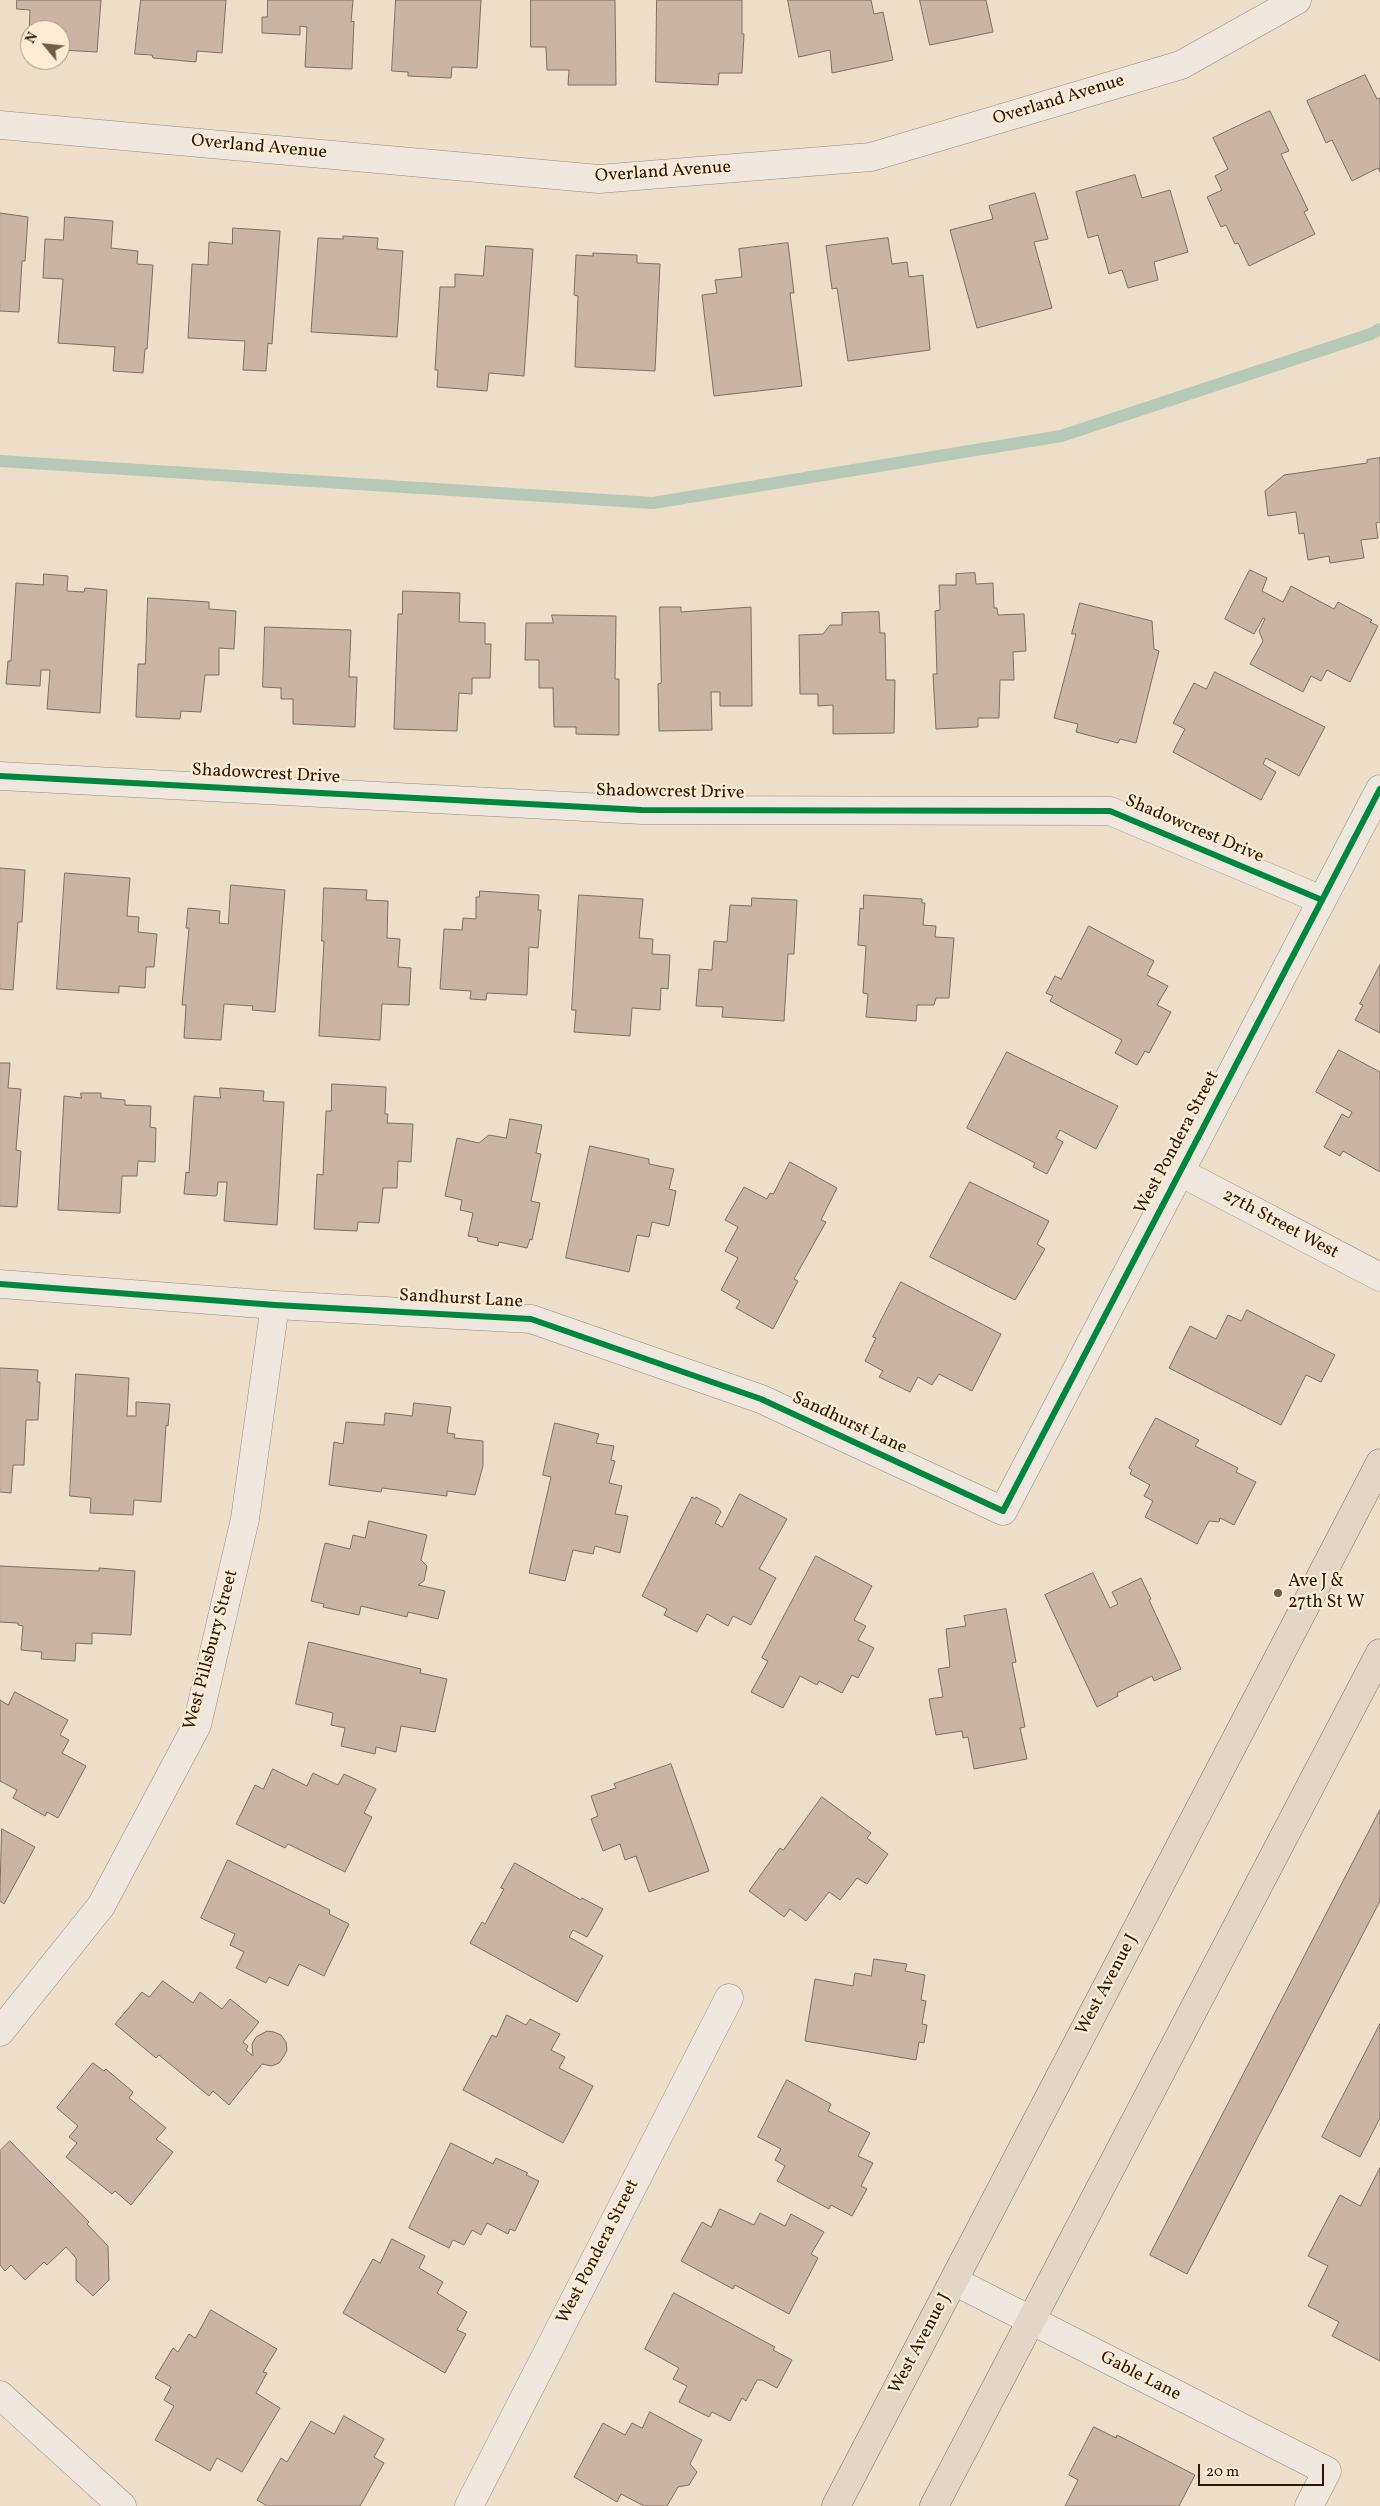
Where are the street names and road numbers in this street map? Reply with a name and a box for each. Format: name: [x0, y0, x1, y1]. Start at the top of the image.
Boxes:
street label: Overland Avenue: [991, 71, 1127, 131]
street label: Overland Avenue: [190, 131, 328, 165]
street label: Overland Avenue: [594, 157, 732, 189]
street label: Shadowcrest Drive: [191, 760, 341, 790]
street label: Shadowcrest Drive: [596, 781, 744, 805]
street label: Shadowcrest Drive: [1121, 791, 1267, 869]
street label: West Pondera Street: [1131, 1068, 1225, 1218]
street label: 27th Street West: [1218, 1185, 1342, 1265]
street label: Sandhurst Lane: [398, 1286, 524, 1314]
street label: Sandhurst Lane: [788, 1388, 910, 1460]
street label: West Pillsbury Street: [180, 1567, 244, 1733]
street label: West Avenue J: [1072, 1931, 1144, 2039]
street label: West Pondera Street: [553, 2176, 645, 2328]
street label: West Avenue J: [885, 2290, 957, 2398]
street label: Gable Lane: [1096, 2347, 1184, 2407]

